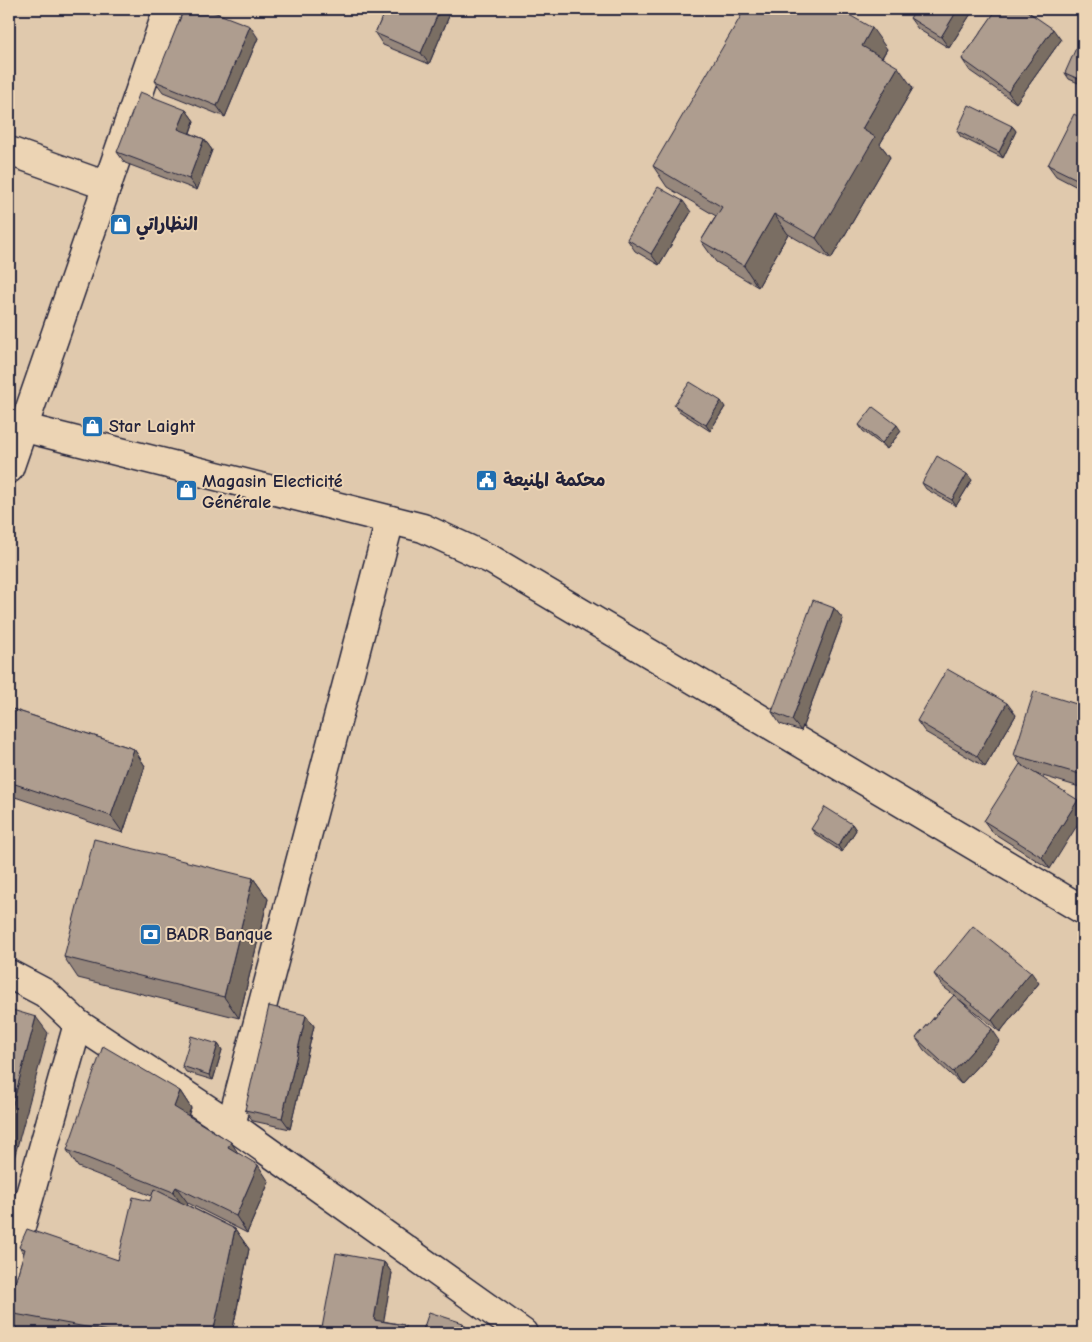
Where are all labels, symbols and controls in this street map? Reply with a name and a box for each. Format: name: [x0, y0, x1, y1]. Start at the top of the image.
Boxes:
shop icon: النظاراتي: [108, 212, 132, 236]
place label: النظاراتي: [136, 214, 198, 240]
shop icon: Star Laight: [81, 414, 105, 438]
place label: Star Laight: [109, 416, 196, 437]
public building icon: محكمة المنيعة: [475, 468, 499, 492]
place label: محكمة المنيعة: [503, 470, 606, 491]
place label: Magasin Electicité Générale: [202, 471, 343, 513]
shop icon: Magasin Electicité Générale: [174, 479, 198, 503]
bank icon: BADR Banque: [138, 922, 162, 946]
place label: BADR Banque: [166, 924, 272, 945]

